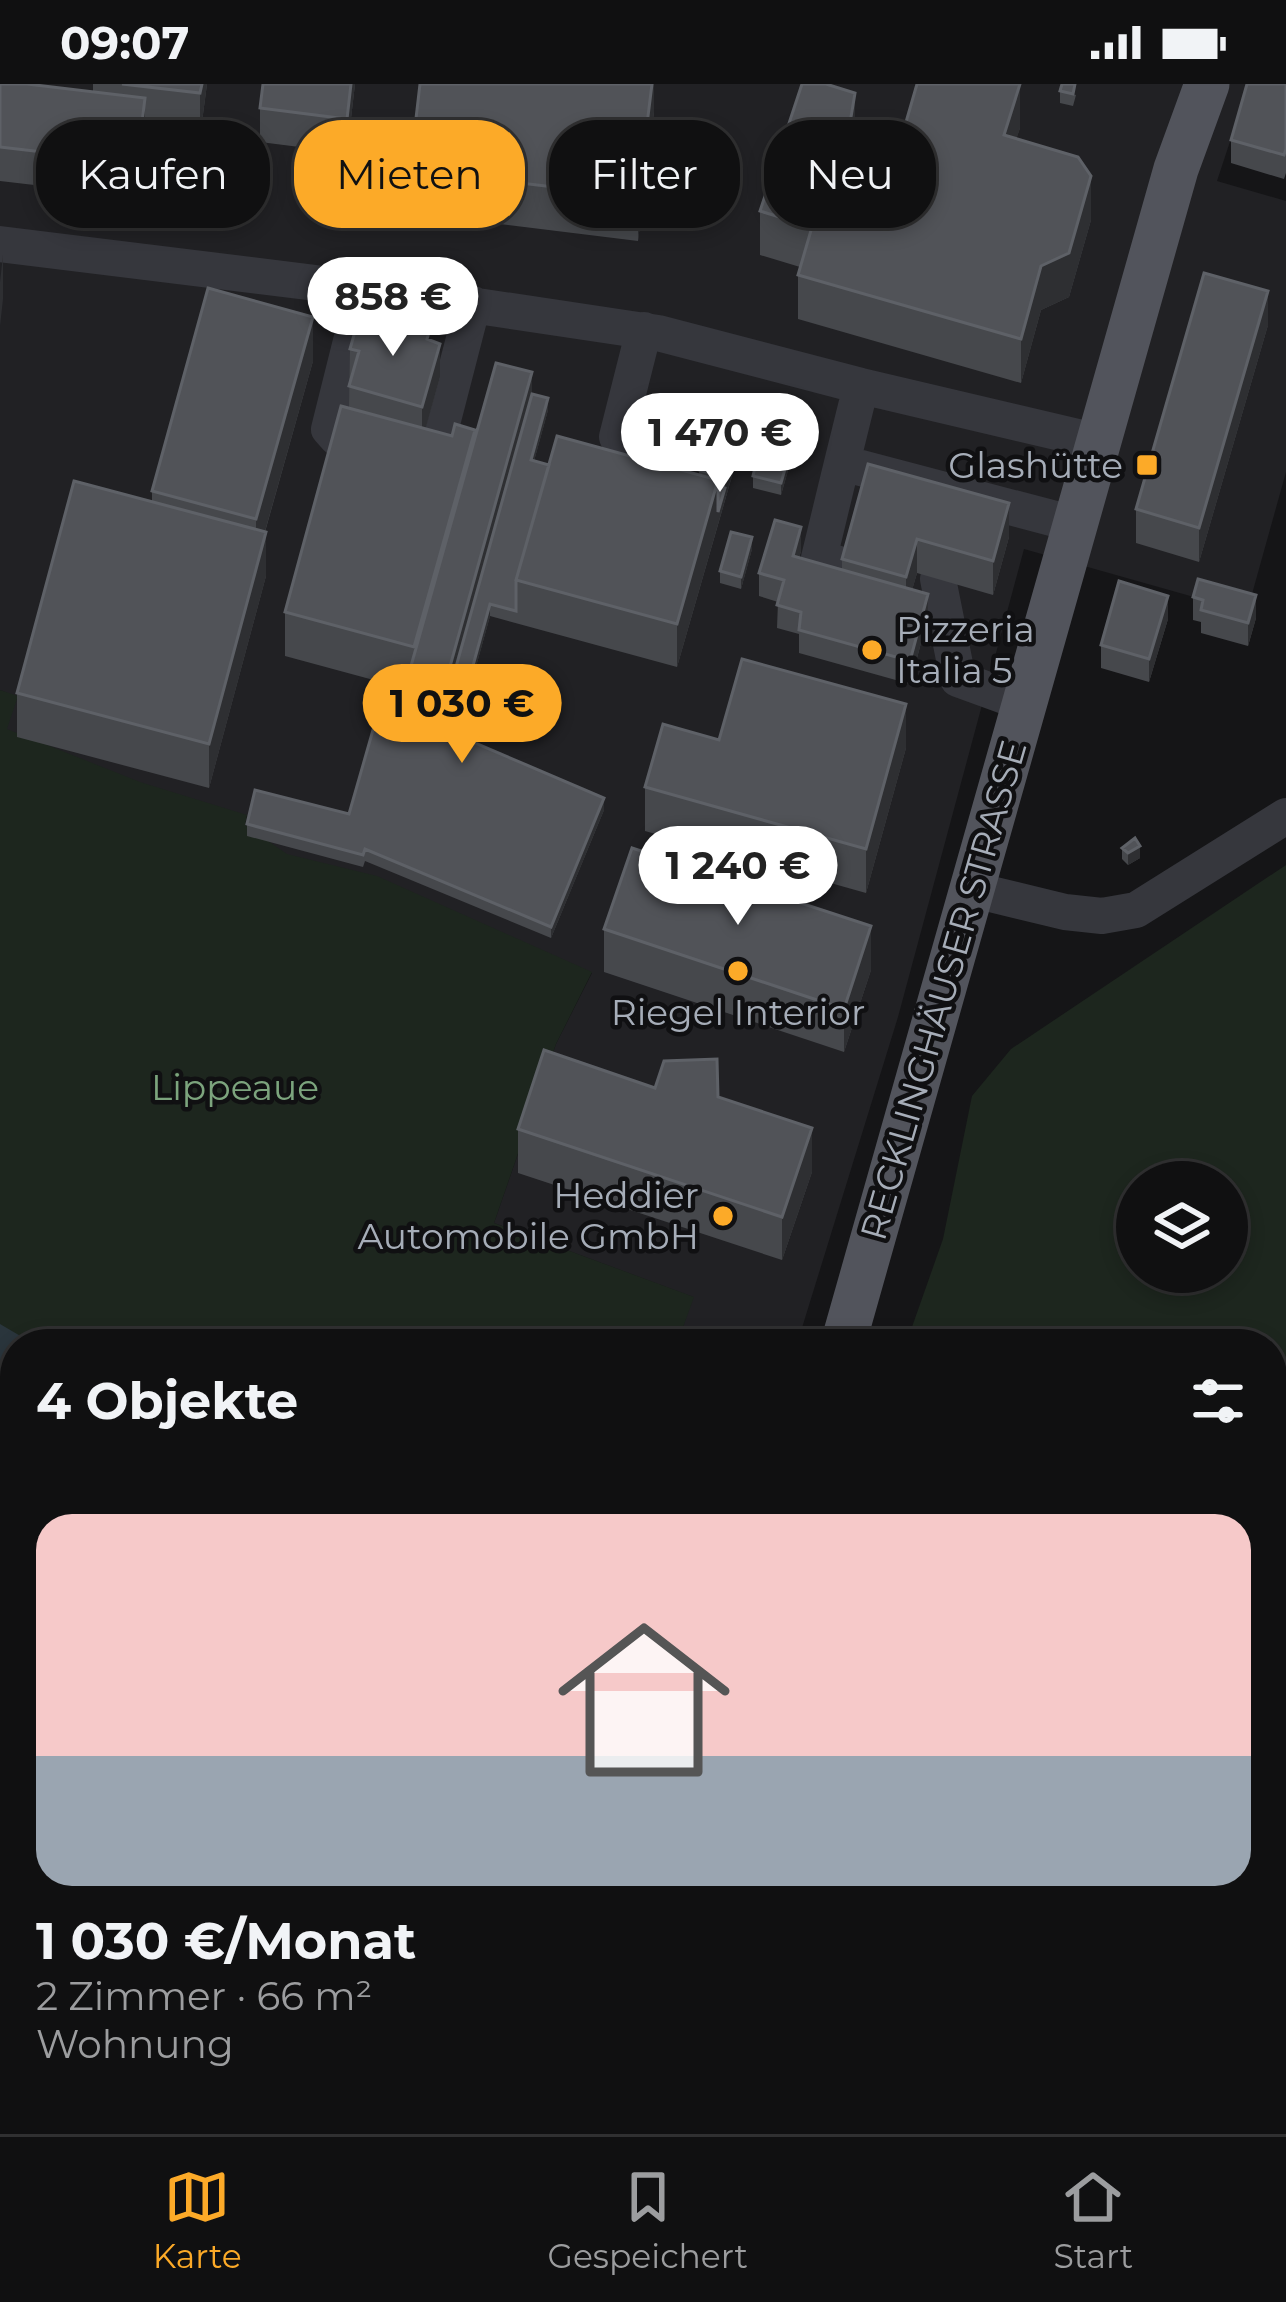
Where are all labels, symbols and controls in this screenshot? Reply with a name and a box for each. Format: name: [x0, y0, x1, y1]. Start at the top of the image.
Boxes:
text: 09:07: [60, 15, 189, 70]
chip: Kaufen: [36, 120, 270, 228]
chip: Mieten: [294, 120, 525, 228]
chip: Filter: [549, 120, 740, 228]
chip: Neu: [764, 120, 936, 228]
pin: 858 €: [309, 257, 477, 359]
text: 858 €: [334, 272, 452, 320]
pin: 1 470 €: [609, 393, 831, 495]
text: 1 470 €: [648, 408, 792, 456]
place label: Glashütte: [948, 443, 1123, 487]
marker: Glashütte: [1134, 452, 1160, 478]
place label: Pizzeria Italia 5: [896, 607, 1035, 692]
marker: Pizzeria Italia 5: [859, 637, 885, 663]
pin: 1 030 €: [351, 664, 573, 766]
text: 1 030 €: [390, 679, 534, 727]
street label: RECKLINGHÄUSER STRASSE: [851, 735, 1035, 1245]
pin: 1 240 €: [627, 826, 849, 928]
text: 1 240 €: [666, 841, 810, 889]
marker: Riegel Interior: [725, 958, 751, 984]
place label: Riegel Interior: [611, 990, 865, 1034]
park label: Lippeaue: [151, 1065, 319, 1109]
map controls: [1116, 1161, 1248, 1293]
button: layers: [1116, 1161, 1248, 1293]
place label: Heddier Automobile GmbH: [357, 1173, 699, 1258]
marker: Heddier Automobile GmbH: [710, 1203, 736, 1229]
icon: filters: [1185, 1368, 1251, 1434]
text: 4 Objekte: [36, 1370, 298, 1432]
icon: home: [536, 1592, 752, 1808]
text: 1 030 €/Monat: [36, 1910, 416, 1972]
text: 2 Zimmer · 66 m²: [36, 1972, 372, 2020]
text: Wohnung: [36, 2020, 234, 2068]
tab: Karte: [153, 2164, 242, 2276]
tab: Gespeichert: [547, 2164, 748, 2276]
tab: Start: [1054, 2164, 1133, 2276]

